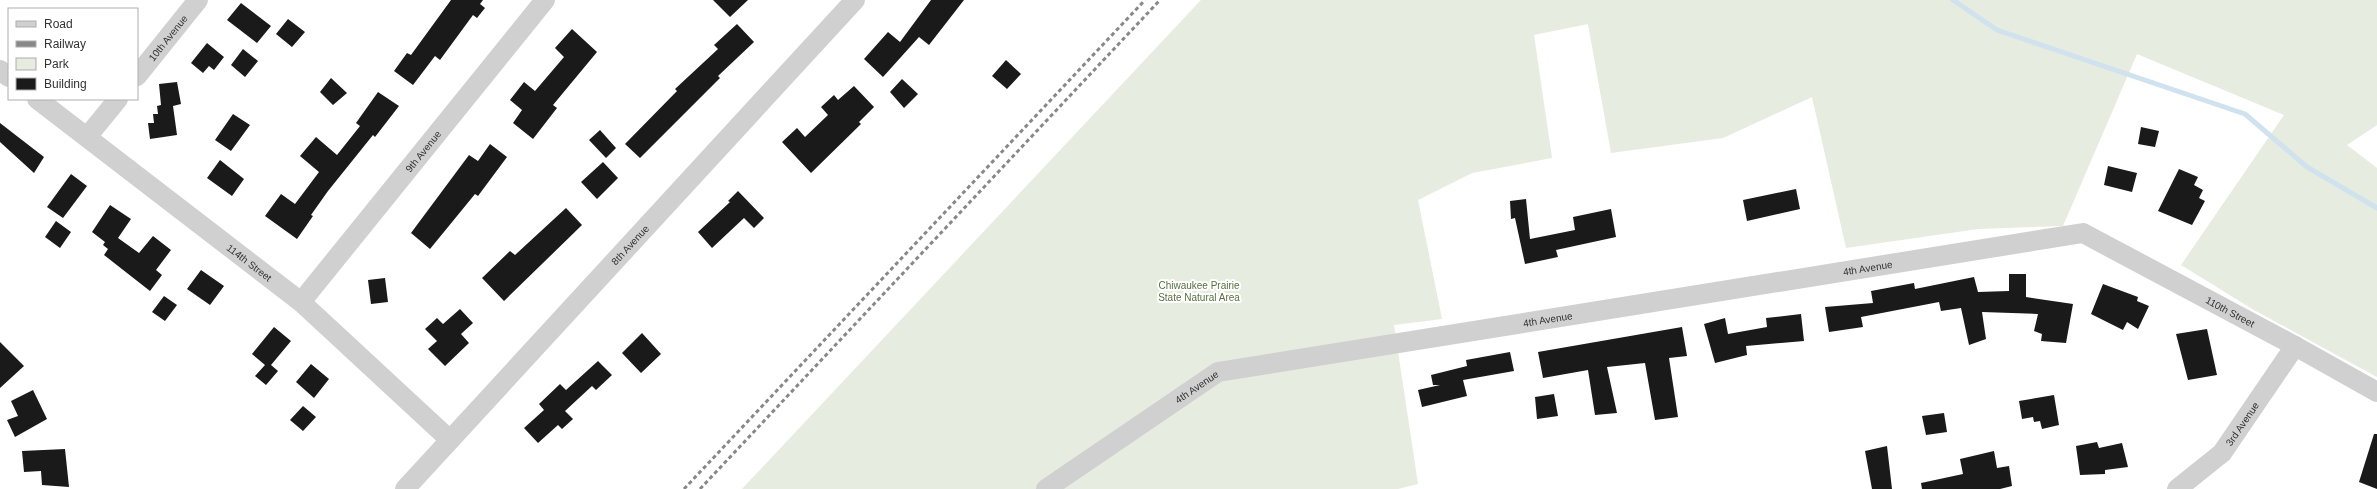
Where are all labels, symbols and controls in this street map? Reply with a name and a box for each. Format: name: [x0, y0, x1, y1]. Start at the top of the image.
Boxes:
legend: [8, 8, 138, 100]
street label: 10th Avenue: [146, 13, 190, 63]
text: Road: [44, 17, 73, 31]
text: Railway: [44, 37, 86, 51]
text: Park: [44, 57, 70, 71]
text: Building: [44, 77, 87, 91]
street label: 9th Avenue: [403, 128, 444, 174]
street label: 8th Avenue: [609, 223, 651, 267]
street label: 114th Street: [224, 242, 274, 284]
street label: 4th Avenue: [1842, 259, 1894, 277]
park label: Chiwaukee Prairie State Natural Area: [1158, 280, 1240, 303]
street label: 110th Street: [2204, 294, 2257, 330]
street label: 4th Avenue: [1522, 310, 1574, 329]
street label: 4th Avenue: [1173, 368, 1221, 406]
street label: 3rd Avenue: [2224, 400, 2261, 448]

